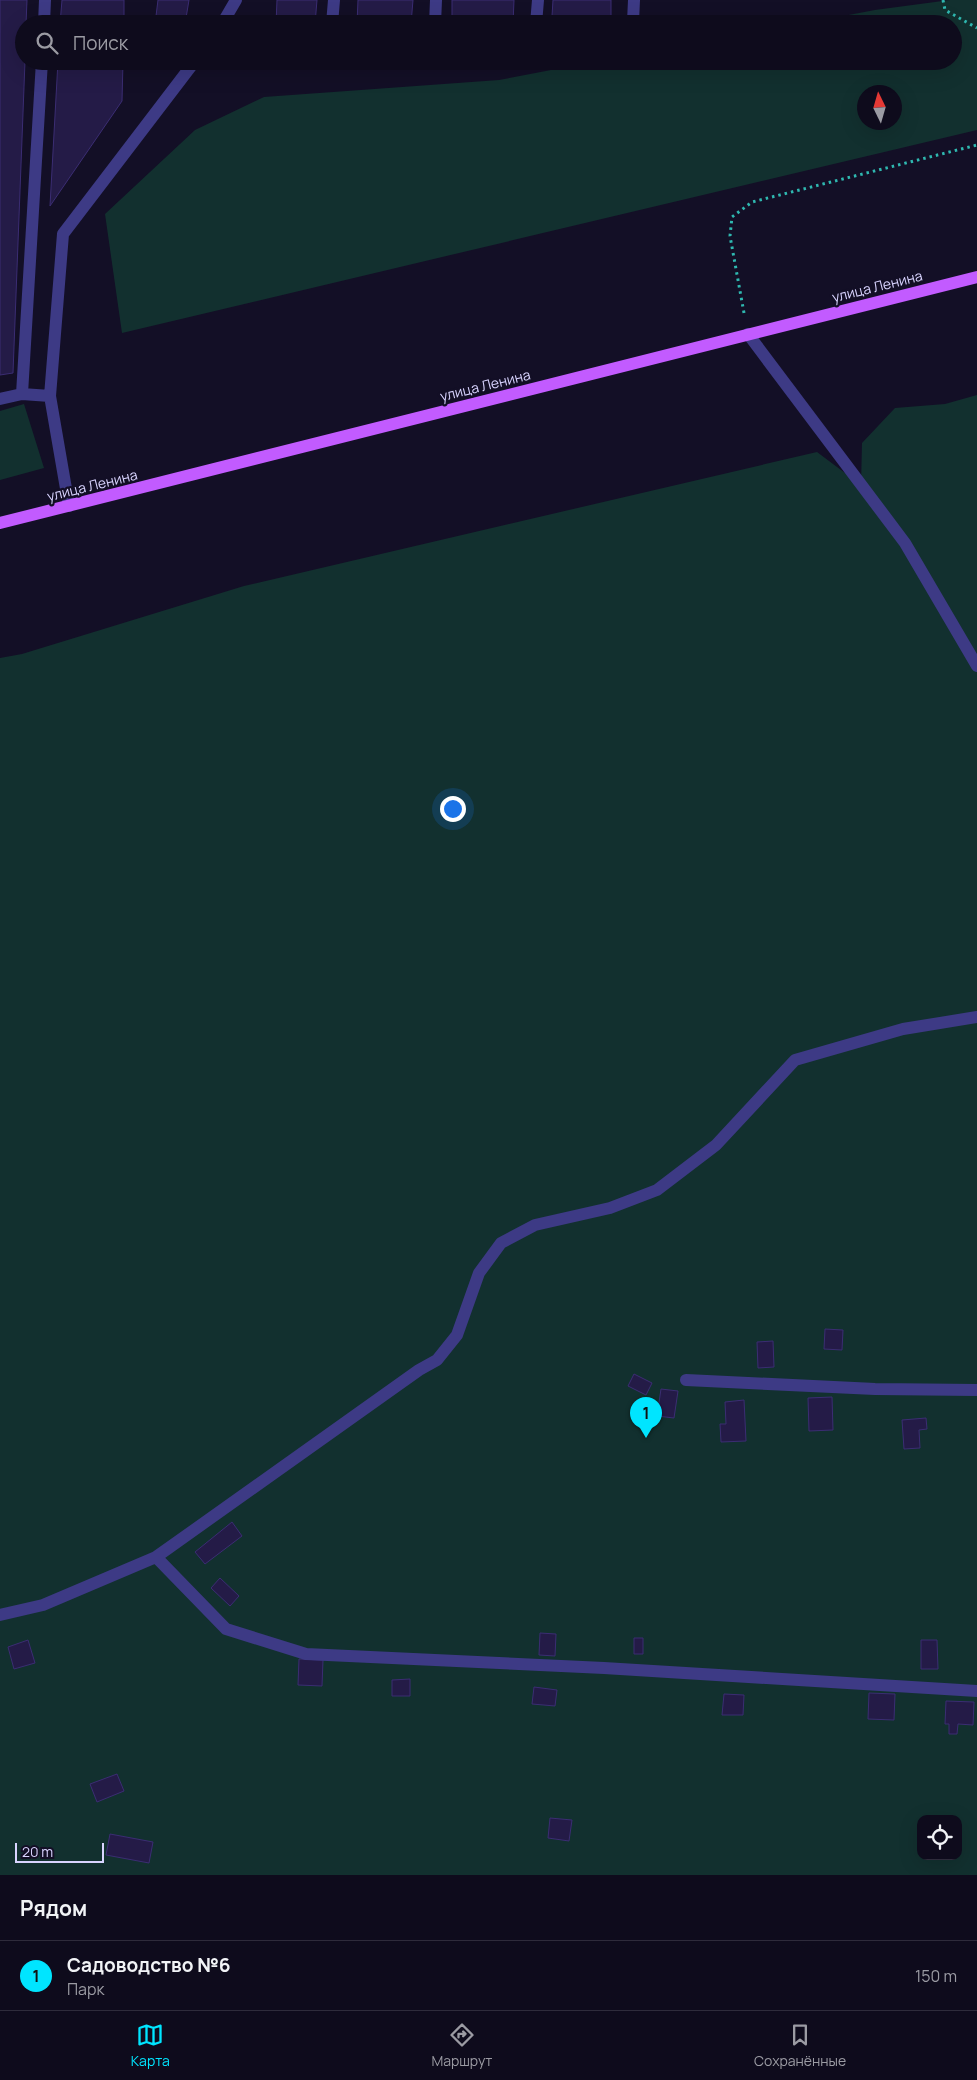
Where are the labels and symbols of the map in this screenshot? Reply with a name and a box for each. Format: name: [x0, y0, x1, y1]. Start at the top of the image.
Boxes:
north arrow: [857, 85, 902, 130]
street label: улица Ленина: [830, 266, 924, 306]
street label: улица Ленина: [438, 365, 532, 405]
street label: улица Ленина: [45, 465, 139, 505]
your location: [440, 796, 466, 822]
pin: 1: [630, 1397, 662, 1438]
scale bar: [15, 1840, 104, 1863]

